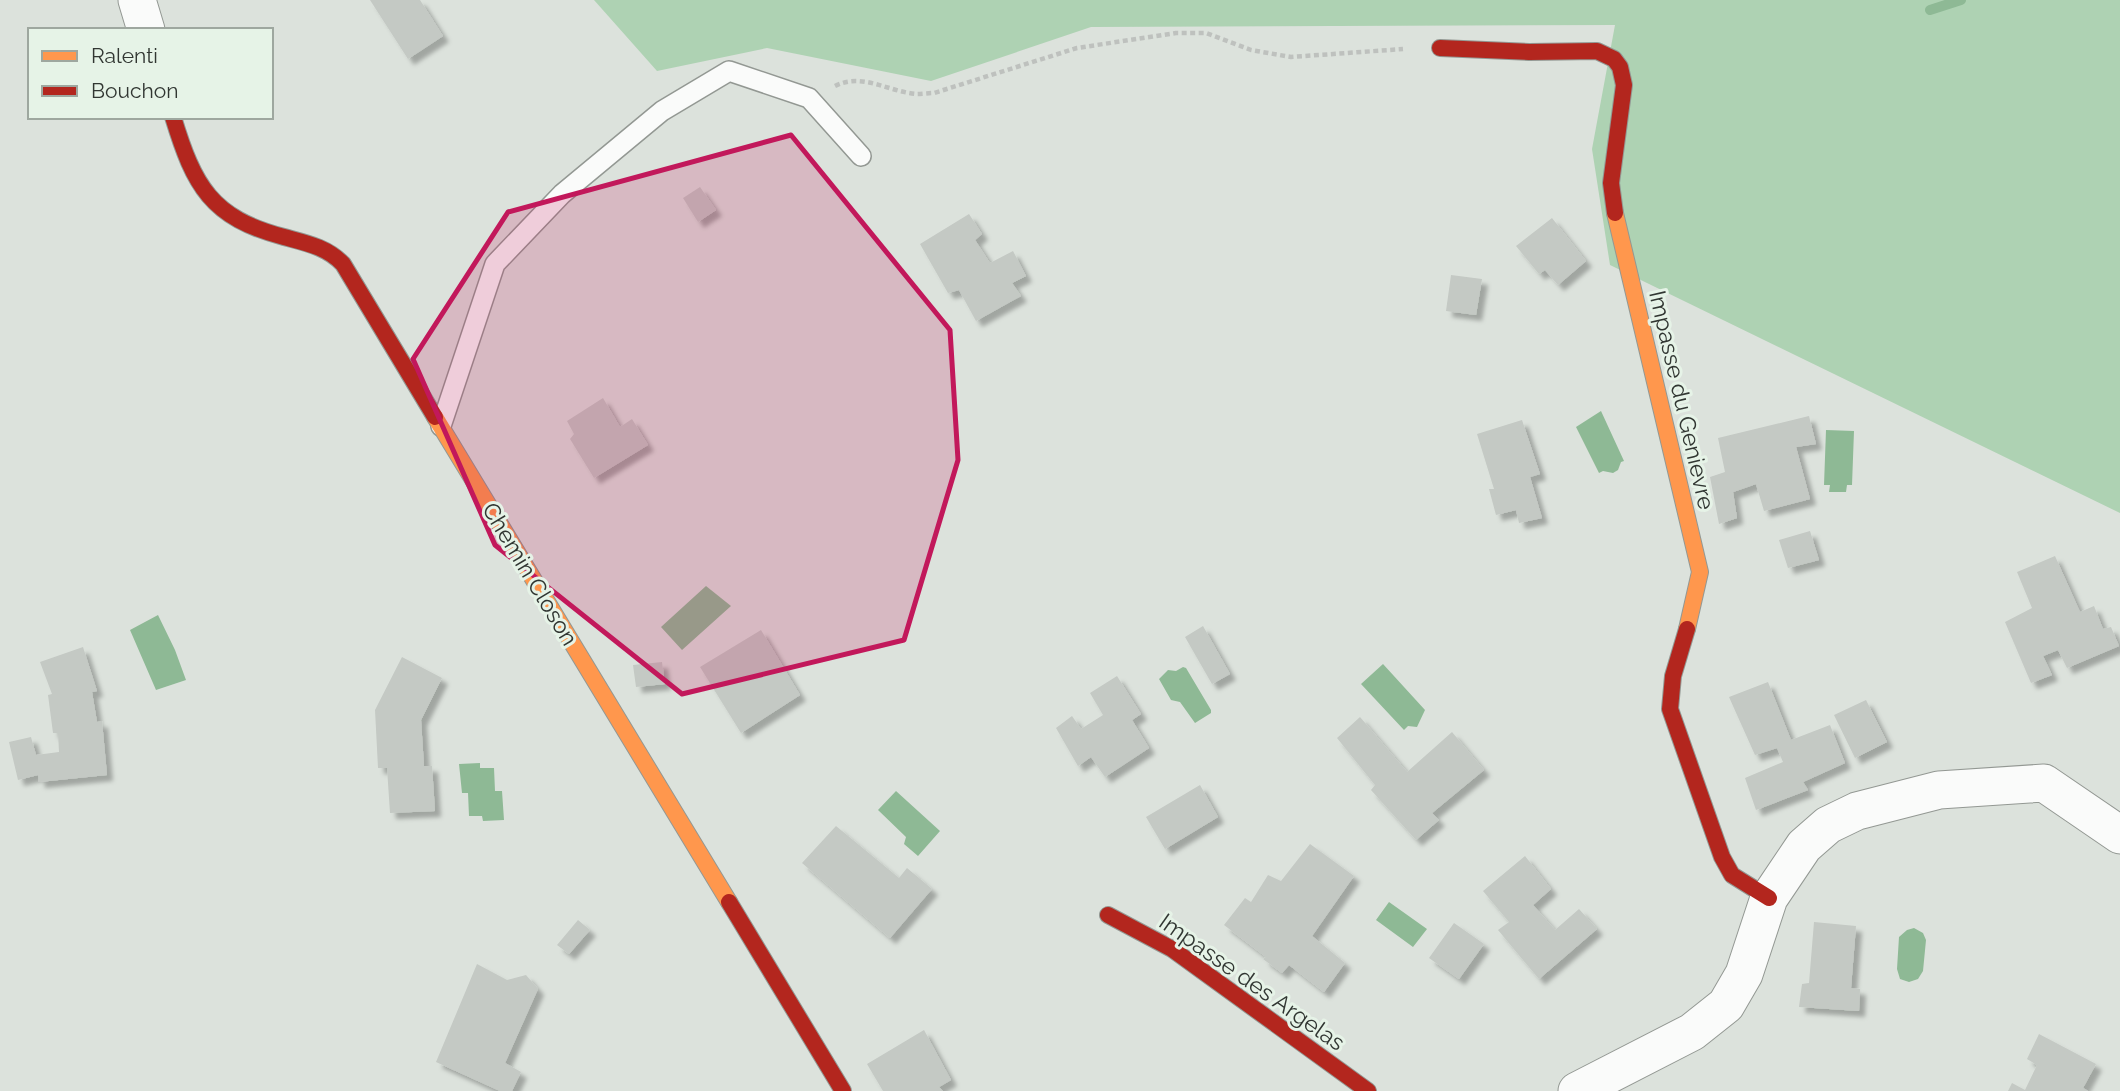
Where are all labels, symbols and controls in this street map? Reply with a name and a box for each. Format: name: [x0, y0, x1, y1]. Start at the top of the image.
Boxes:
legend: [28, 28, 273, 119]
text: Ralenti: [91, 43, 158, 68]
text: Bouchon: [91, 78, 178, 103]
street label: Impasse du Genievre: [1644, 288, 1721, 512]
street label: Chemin Closon: [477, 497, 584, 650]
street label: Impasse des Argelas: [1154, 907, 1350, 1056]

